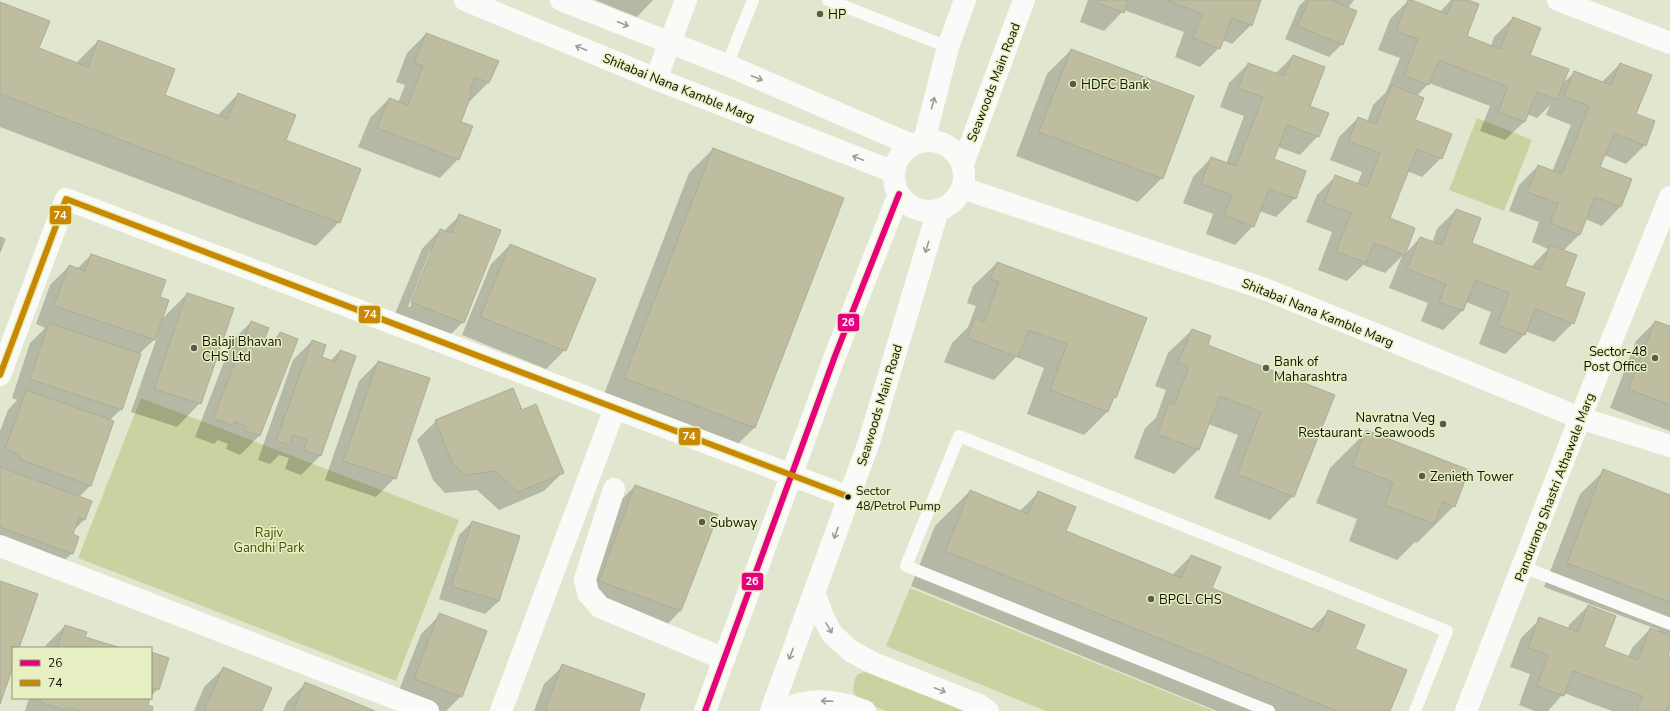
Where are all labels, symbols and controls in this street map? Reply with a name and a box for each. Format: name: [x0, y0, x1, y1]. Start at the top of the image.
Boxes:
place label: HP: [828, 6, 846, 24]
marker: HP: [815, 9, 825, 19]
street label: Seawoods Main Road: [963, 20, 1025, 144]
one-way arrow: [617, 21, 629, 29]
one-way arrow: [575, 43, 587, 51]
street label: Shitabai Nana Kamble Marg: [600, 49, 757, 127]
one-way arrow: [750, 75, 762, 82]
place label: HDFC Bank: [1081, 76, 1150, 94]
marker: HDFC Bank: [1068, 79, 1078, 89]
one-way arrow: [930, 97, 938, 110]
one-way arrow: [852, 154, 864, 162]
line badge: 74: [49, 205, 72, 225]
text: 74: [53, 208, 67, 223]
one-way arrow: [923, 241, 930, 254]
street label: Shitabai Nana Kamble Marg: [1239, 274, 1396, 352]
line badge: 74: [358, 305, 381, 324]
text: 74: [363, 307, 377, 322]
line badge: 26: [837, 313, 860, 332]
text: 26: [841, 315, 855, 330]
place label: Balaji Bhavan CHS Ltd: [202, 333, 282, 366]
street label: Seawoods Main Road: [853, 342, 907, 468]
marker: Balaji Bhavan CHS Ltd: [189, 343, 199, 353]
place label: Sector-48 Post Office: [1584, 343, 1647, 376]
place label: Bank of Maharashtra: [1274, 353, 1347, 386]
marker: Sector-48 Post Office: [1650, 353, 1660, 363]
marker: Bank of Maharashtra: [1261, 363, 1271, 373]
street label: Pandurang Shastri Athawale Marg: [1511, 390, 1599, 584]
place label: Navratna Veg Restaurant - Seawoods: [1298, 409, 1435, 442]
marker: Navratna Veg Restaurant - Seawoods: [1438, 419, 1448, 429]
line badge: 74: [678, 427, 701, 446]
text: 74: [682, 429, 696, 444]
place label: Zenieth Tower: [1430, 468, 1514, 486]
marker: Zenieth Tower: [1417, 471, 1427, 481]
place label: Sector 48/Petrol Pump: [856, 483, 941, 514]
marker: Sector 48/Petrol Pump: [843, 492, 853, 502]
place label: Subway: [710, 514, 757, 532]
marker: Subway: [697, 517, 707, 527]
park label: Rajiv Gandhi Park: [234, 524, 305, 557]
one-way arrow: [831, 527, 839, 539]
line badge: 26: [741, 572, 764, 591]
text: 26: [745, 574, 759, 589]
place label: BPCL CHS: [1159, 591, 1222, 609]
marker: BPCL CHS: [1146, 594, 1156, 604]
one-way arrow: [825, 622, 833, 634]
legend: [12, 647, 152, 699]
one-way arrow: [787, 648, 795, 660]
text: 26: [48, 655, 62, 671]
text: 74: [48, 675, 62, 691]
one-way arrow: [934, 686, 946, 694]
one-way arrow: [821, 697, 834, 705]

